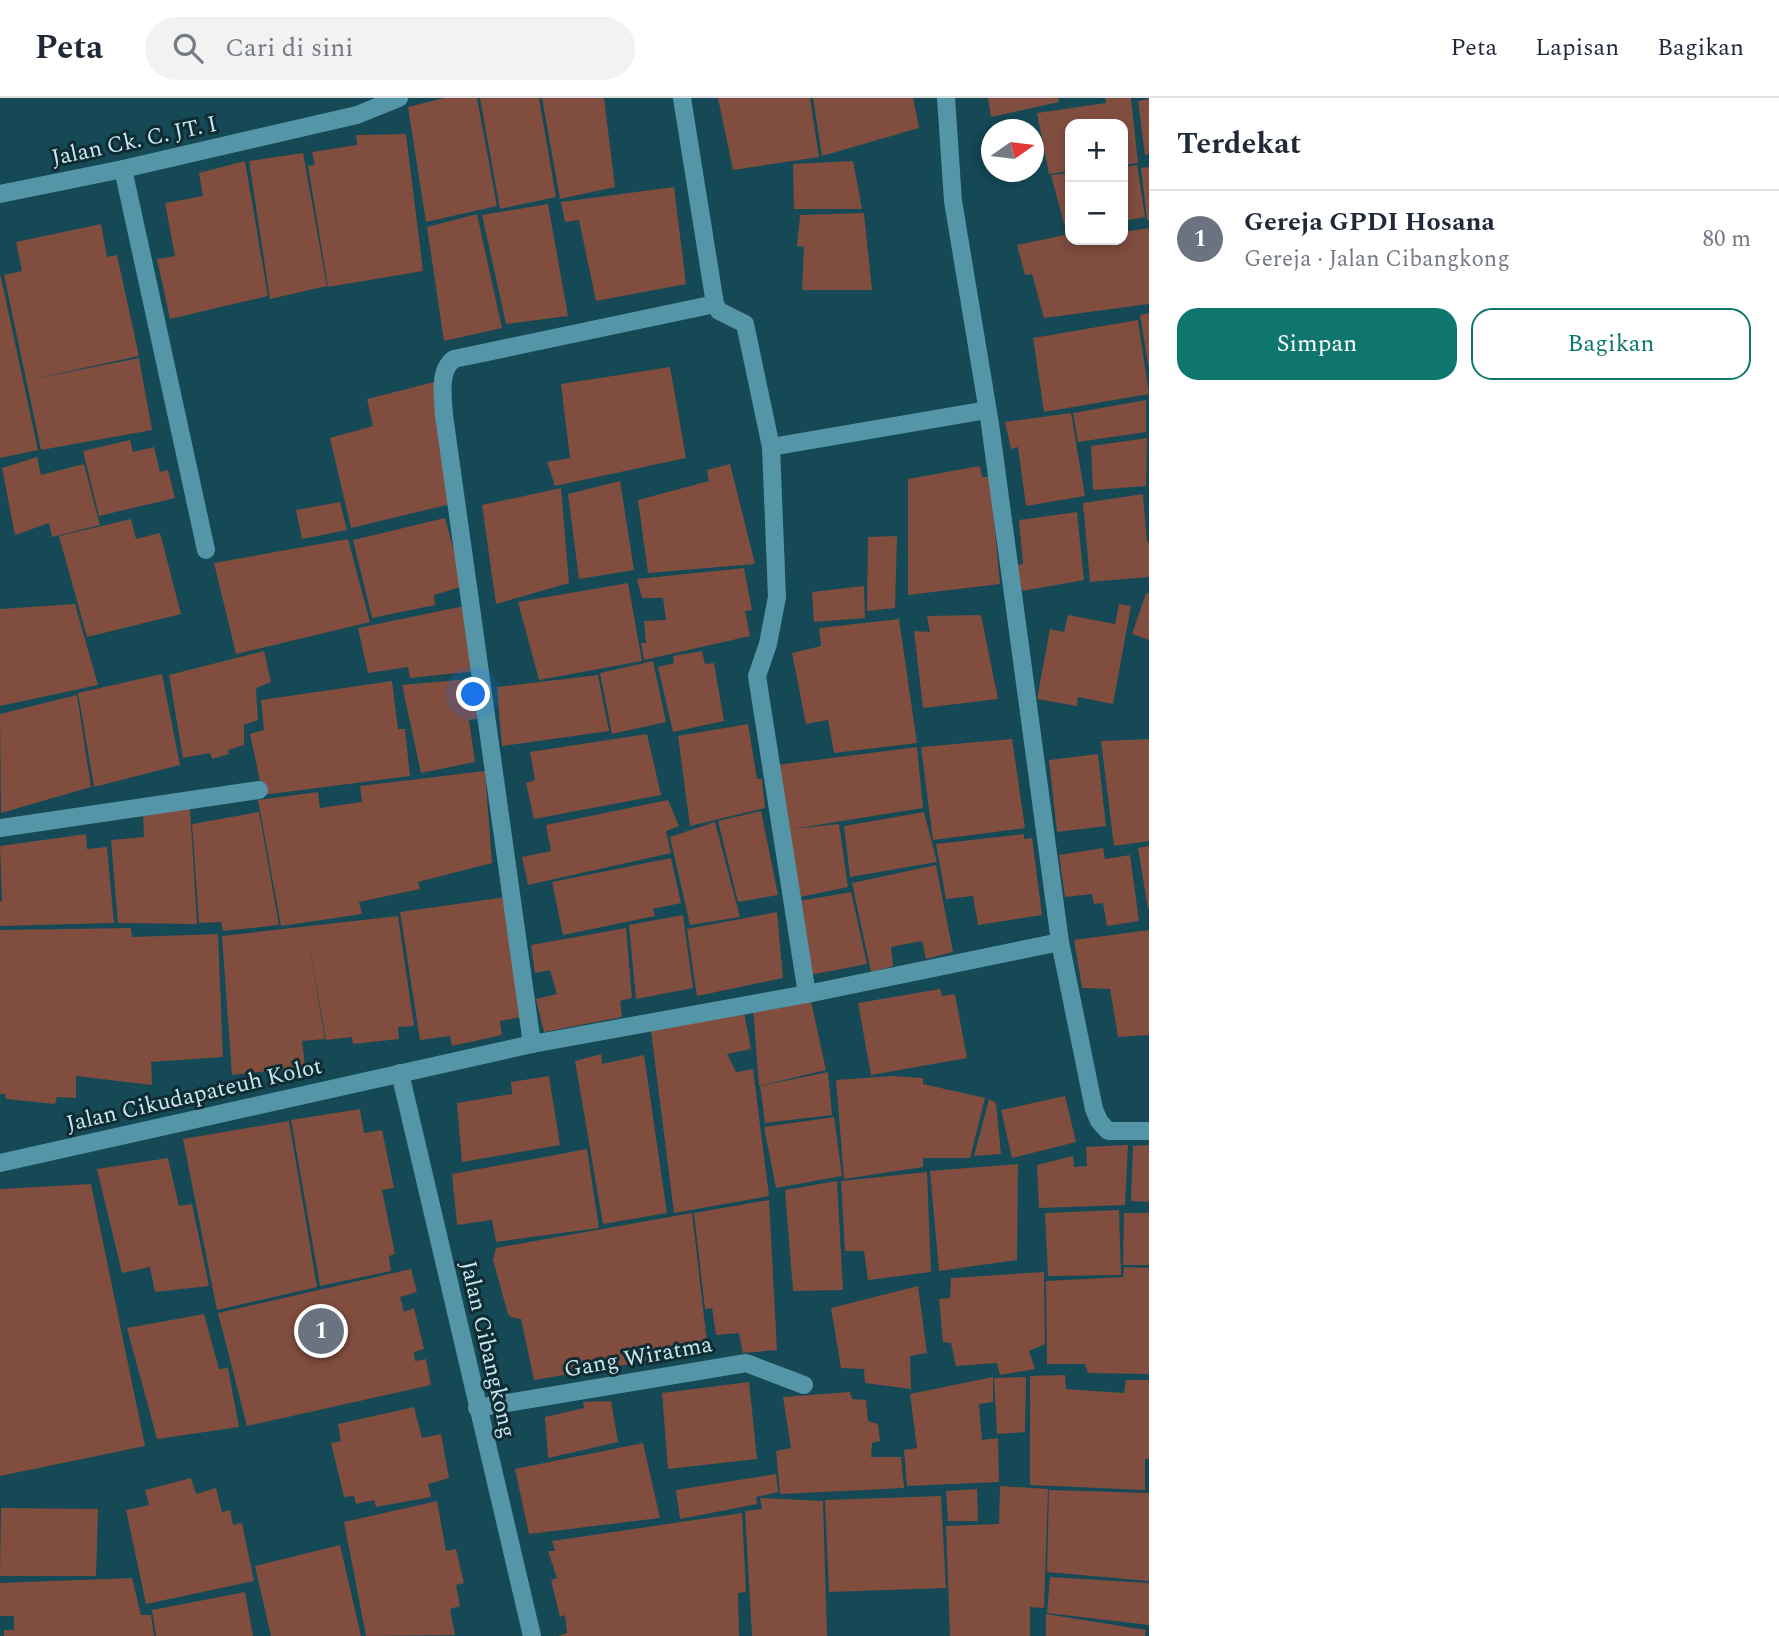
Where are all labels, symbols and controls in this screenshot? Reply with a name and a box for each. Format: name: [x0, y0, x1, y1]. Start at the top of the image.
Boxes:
search box: [145, 17, 635, 80]
text: Peta: [35, 23, 103, 73]
text: Cari di sini: [225, 28, 353, 68]
icon: search: [169, 29, 207, 67]
text: Peta: [1450, 30, 1497, 66]
text: Lapisan: [1535, 30, 1619, 66]
text: Bagikan: [1657, 30, 1744, 66]
street label: Jalan Ck. C. JT. I: [48, 107, 220, 176]
north arrow: [981, 119, 1044, 182]
map controls: [1065, 119, 1128, 245]
button: +: [1065, 119, 1128, 182]
text: Terdekat: [1177, 121, 1301, 167]
button: −: [1065, 182, 1128, 245]
text: Gereja GPDI Hosana: [1244, 202, 1495, 242]
text: 1: [1194, 222, 1206, 257]
text: 80 m: [1702, 222, 1751, 257]
text: Gereja · Jalan Cibangkong: [1244, 242, 1510, 277]
button: Simpan: [1177, 308, 1457, 380]
button: Bagikan: [1471, 308, 1751, 380]
your location: [456, 677, 490, 711]
street label: Jalan Cikudapateuh Kolot: [63, 1049, 326, 1142]
street label: Jalan Cibangkong: [450, 1257, 525, 1441]
pin: 1: [298, 1305, 344, 1357]
street label: Gang Wiratma: [561, 1327, 715, 1388]

